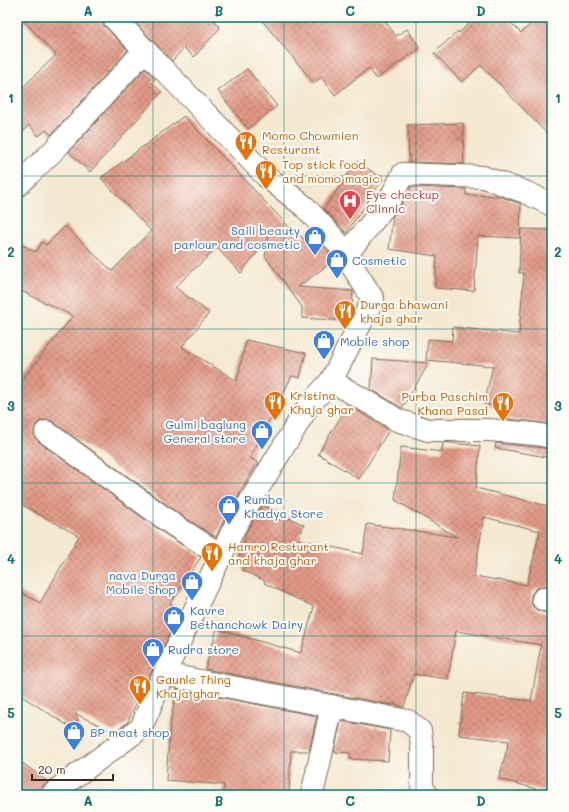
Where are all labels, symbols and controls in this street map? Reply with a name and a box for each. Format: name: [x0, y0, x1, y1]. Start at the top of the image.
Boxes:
text: A: [83, 2, 93, 19]
text: B: [215, 2, 224, 19]
text: C: [345, 2, 355, 19]
text: D: [476, 2, 486, 19]
text: 1: [8, 89, 14, 106]
text: 1: [555, 89, 561, 106]
place label: Momo Chowmien Resturant: [262, 127, 358, 157]
restaurant icon: Momo Chowmien Resturant: [233, 129, 259, 162]
place label: Top stick food and momo magic: [282, 156, 380, 186]
restaurant icon: Top stick food and momo magic: [253, 158, 279, 191]
place label: Eye checkup Clinnic: [366, 186, 439, 216]
hospital icon: Eye checkup Clinnic: [337, 188, 363, 221]
place label: Saili beauty parlour and cosmetic: [174, 222, 300, 252]
shop icon: Saili beauty parlour and cosmetic: [302, 224, 328, 257]
text: 2: [7, 243, 15, 260]
text: 2: [554, 243, 562, 260]
shop icon: Cosmetic: [324, 247, 350, 280]
place label: Cosmetic: [352, 252, 407, 268]
place label: Durga bhawani khaja ghar: [360, 296, 448, 326]
restaurant icon: Durga bhawani khaja ghar: [332, 298, 358, 331]
shop icon: Mobile shop: [311, 328, 337, 361]
place label: Mobile shop: [340, 333, 409, 349]
place label: Kristina Khaja ghar: [290, 387, 354, 417]
place label: Purba Paschim Khana Pasal: [401, 388, 488, 418]
restaurant icon: Kristina Khaja ghar: [262, 389, 288, 422]
restaurant icon: Purba Paschim Khana Pasal: [490, 390, 516, 423]
text: 3: [7, 397, 15, 414]
text: 3: [554, 397, 562, 414]
place label: Gulmi baglung General store: [164, 416, 246, 446]
shop icon: Gulmi baglung General store: [249, 418, 275, 451]
place label: Rumba Khadya Store: [244, 491, 323, 521]
shop icon: Rumba Khadya Store: [216, 493, 242, 526]
place label: Hamro Resturant and khaja ghar: [228, 538, 329, 568]
restaurant icon: Hamro Resturant and khaja ghar: [199, 540, 225, 573]
text: 4: [7, 550, 15, 567]
text: 4: [554, 550, 562, 567]
place label: nava Durga Mobile Shop: [106, 567, 176, 597]
shop icon: nava Durga Mobile Shop: [179, 569, 205, 602]
place label: Kavre Bethanchowk Dairy: [190, 602, 303, 632]
shop icon: Kavre Bethanchowk Dairy: [161, 604, 187, 637]
shop icon: Rudra store: [140, 636, 166, 669]
place label: Rudra store: [168, 641, 239, 657]
place label: Gaunle Thing Khaja ghar: [156, 671, 231, 701]
restaurant icon: Gaunle Thing Khaja ghar: [127, 673, 153, 706]
text: 5: [7, 704, 15, 721]
text: 5: [554, 704, 562, 721]
shop icon: BP meat shop: [61, 719, 87, 752]
place label: BP meat shop: [90, 724, 169, 740]
scale bar: [32, 756, 113, 782]
text: 20 m: [38, 761, 66, 777]
text: A: [83, 792, 93, 809]
text: B: [215, 792, 224, 809]
text: C: [345, 792, 355, 809]
text: D: [476, 792, 486, 809]

